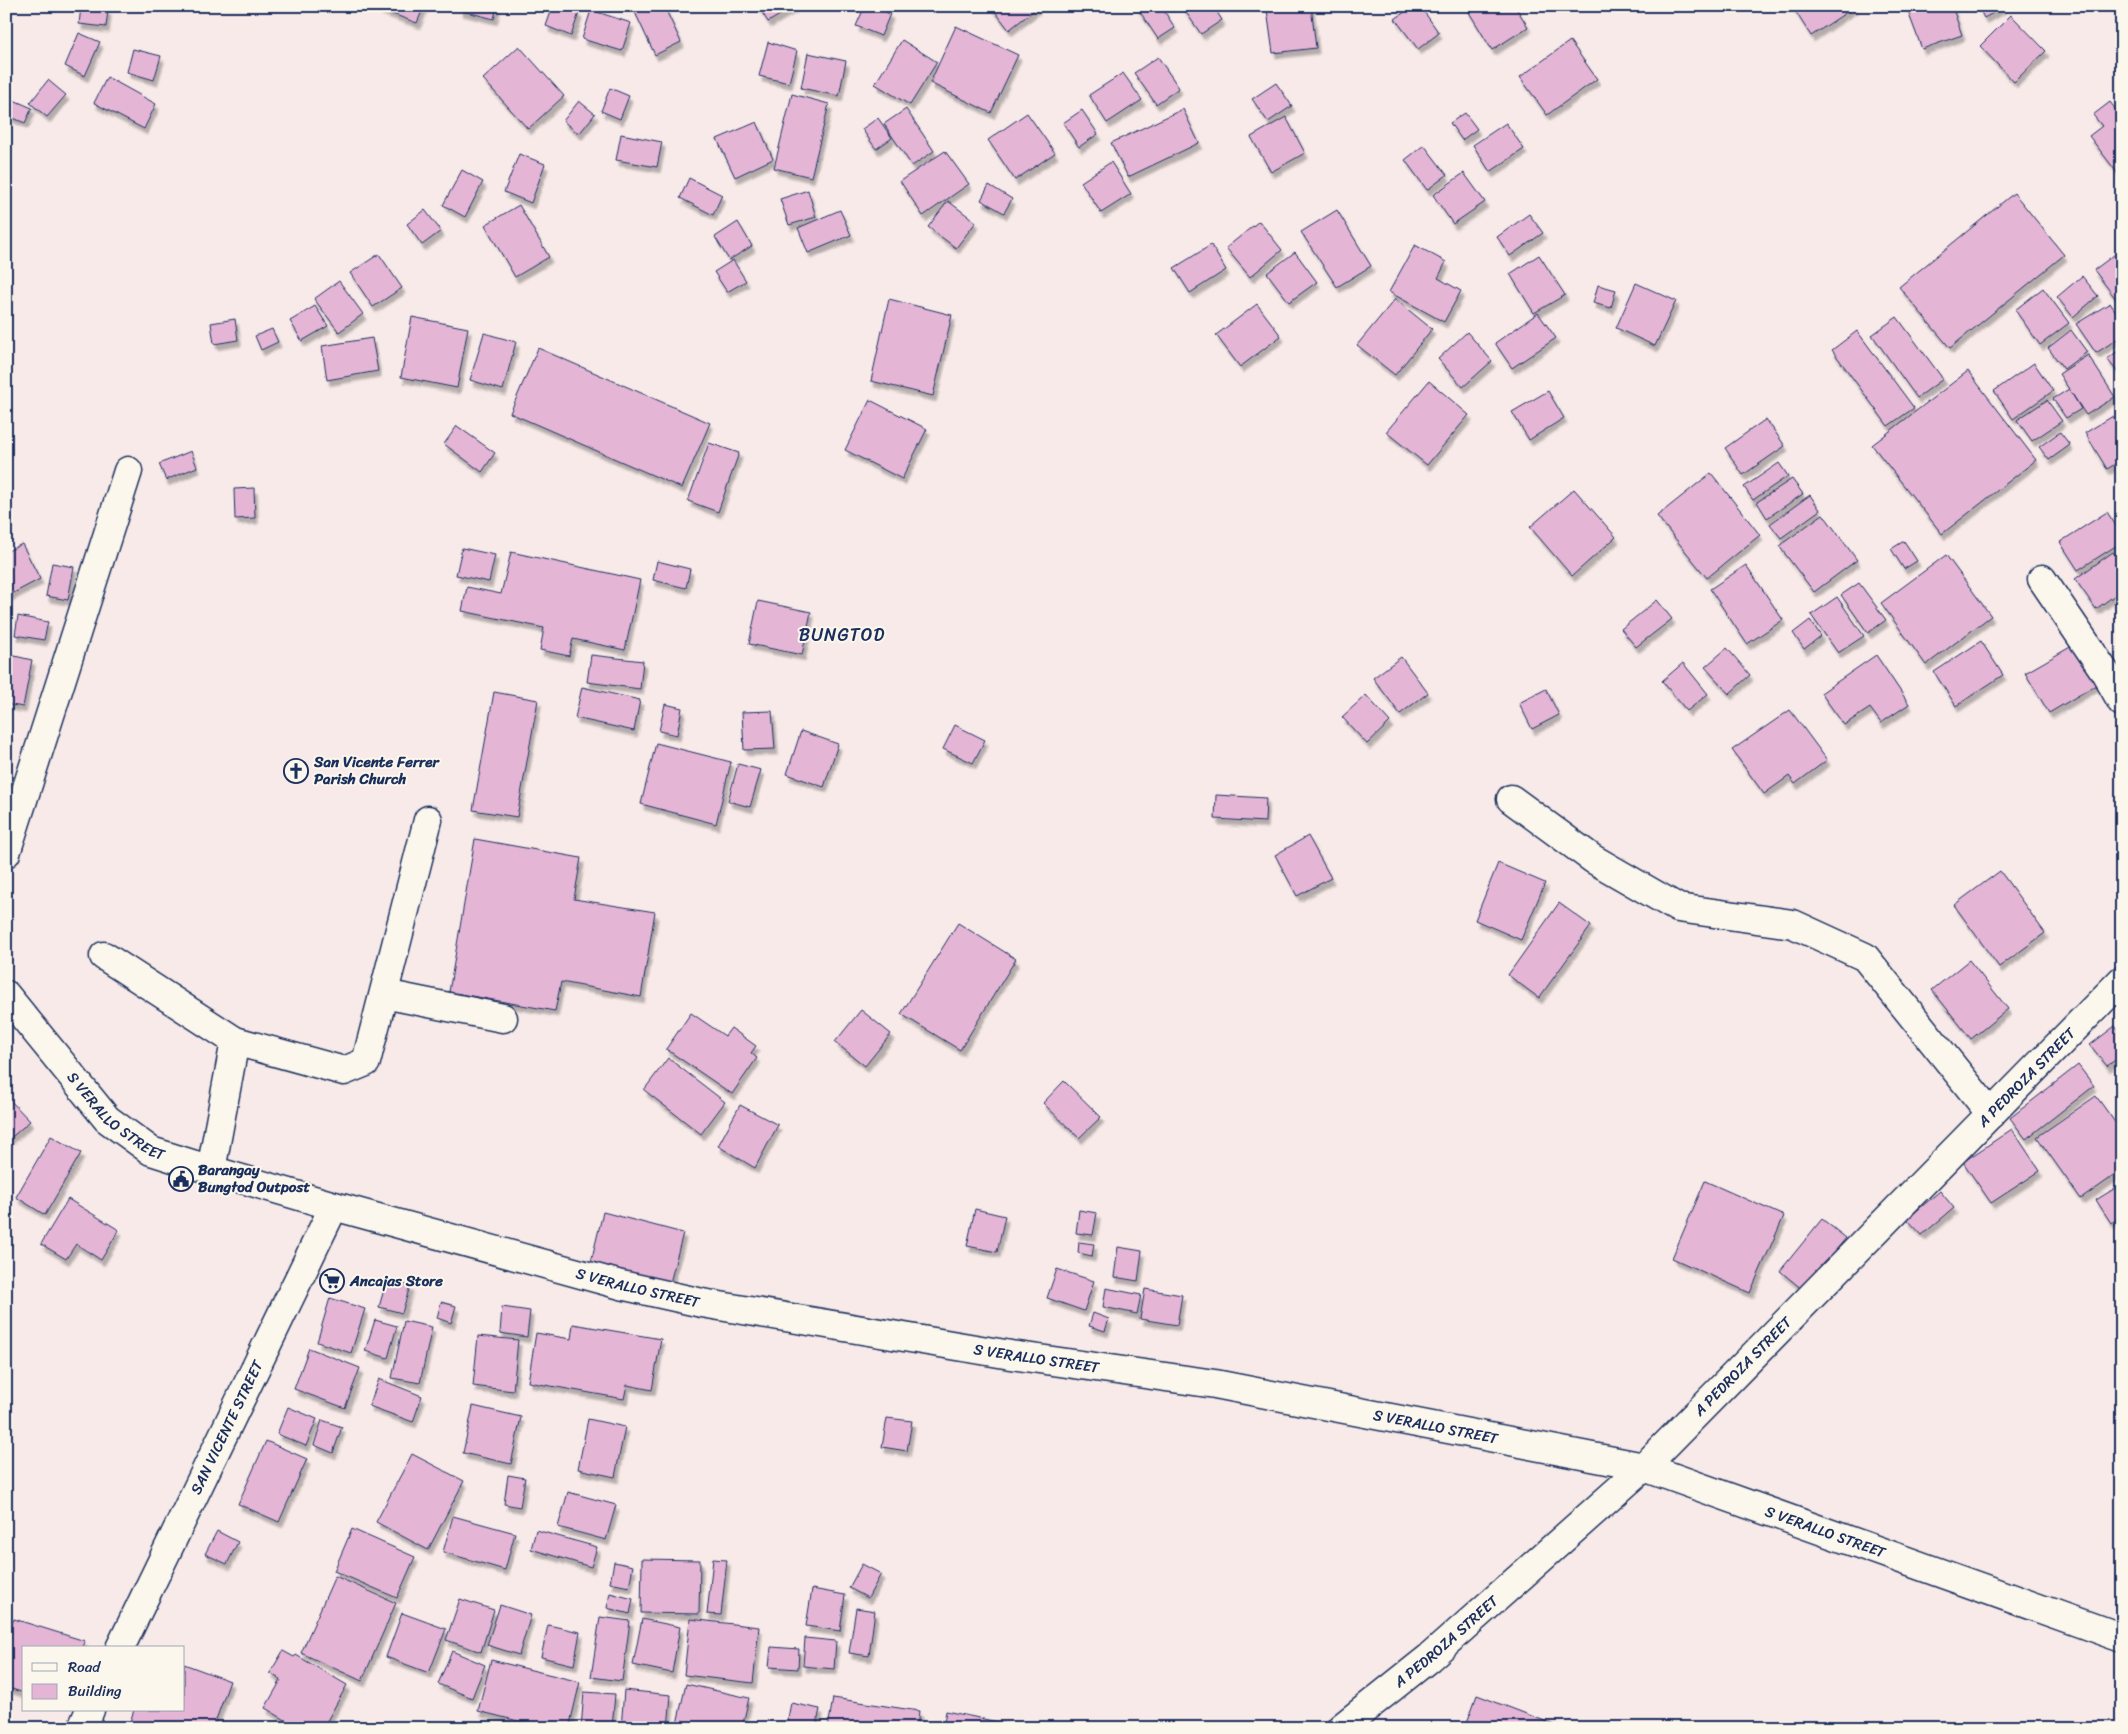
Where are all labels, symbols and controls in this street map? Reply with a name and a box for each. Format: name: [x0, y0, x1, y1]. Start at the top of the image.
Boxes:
district label: BUNGTOD: [799, 619, 885, 651]
place label: San Vicente Ferrer Parish Church: [313, 749, 440, 792]
church icon: San Vicente Ferrer Parish Church: [283, 758, 309, 784]
street label: A PEDROZA STREET: [1970, 1021, 2082, 1134]
street label: S VERALLO STREET: [60, 1066, 170, 1168]
place label: Barangay Bungtod Outpost: [198, 1157, 310, 1200]
public building icon: Barangay Bungtod Outpost: [168, 1166, 194, 1192]
street label: S VERALLO STREET: [573, 1260, 704, 1315]
supermarket icon: Ancajas Store: [319, 1268, 345, 1294]
place label: Ancajas Store: [349, 1268, 443, 1294]
street label: A PEDROZA STREET: [1687, 1310, 1799, 1423]
street label: S VERALLO STREET: [972, 1336, 1102, 1381]
street label: SAN VICENTE STREET: [183, 1354, 271, 1499]
street label: S VERALLO STREET: [1371, 1402, 1501, 1452]
street label: S VERALLO STREET: [1761, 1498, 1891, 1566]
street label: A PEDROZA STREET: [1387, 1588, 1505, 1695]
legend: [22, 1646, 185, 1712]
text: Road: [68, 1654, 101, 1680]
text: Building: [68, 1678, 122, 1704]

